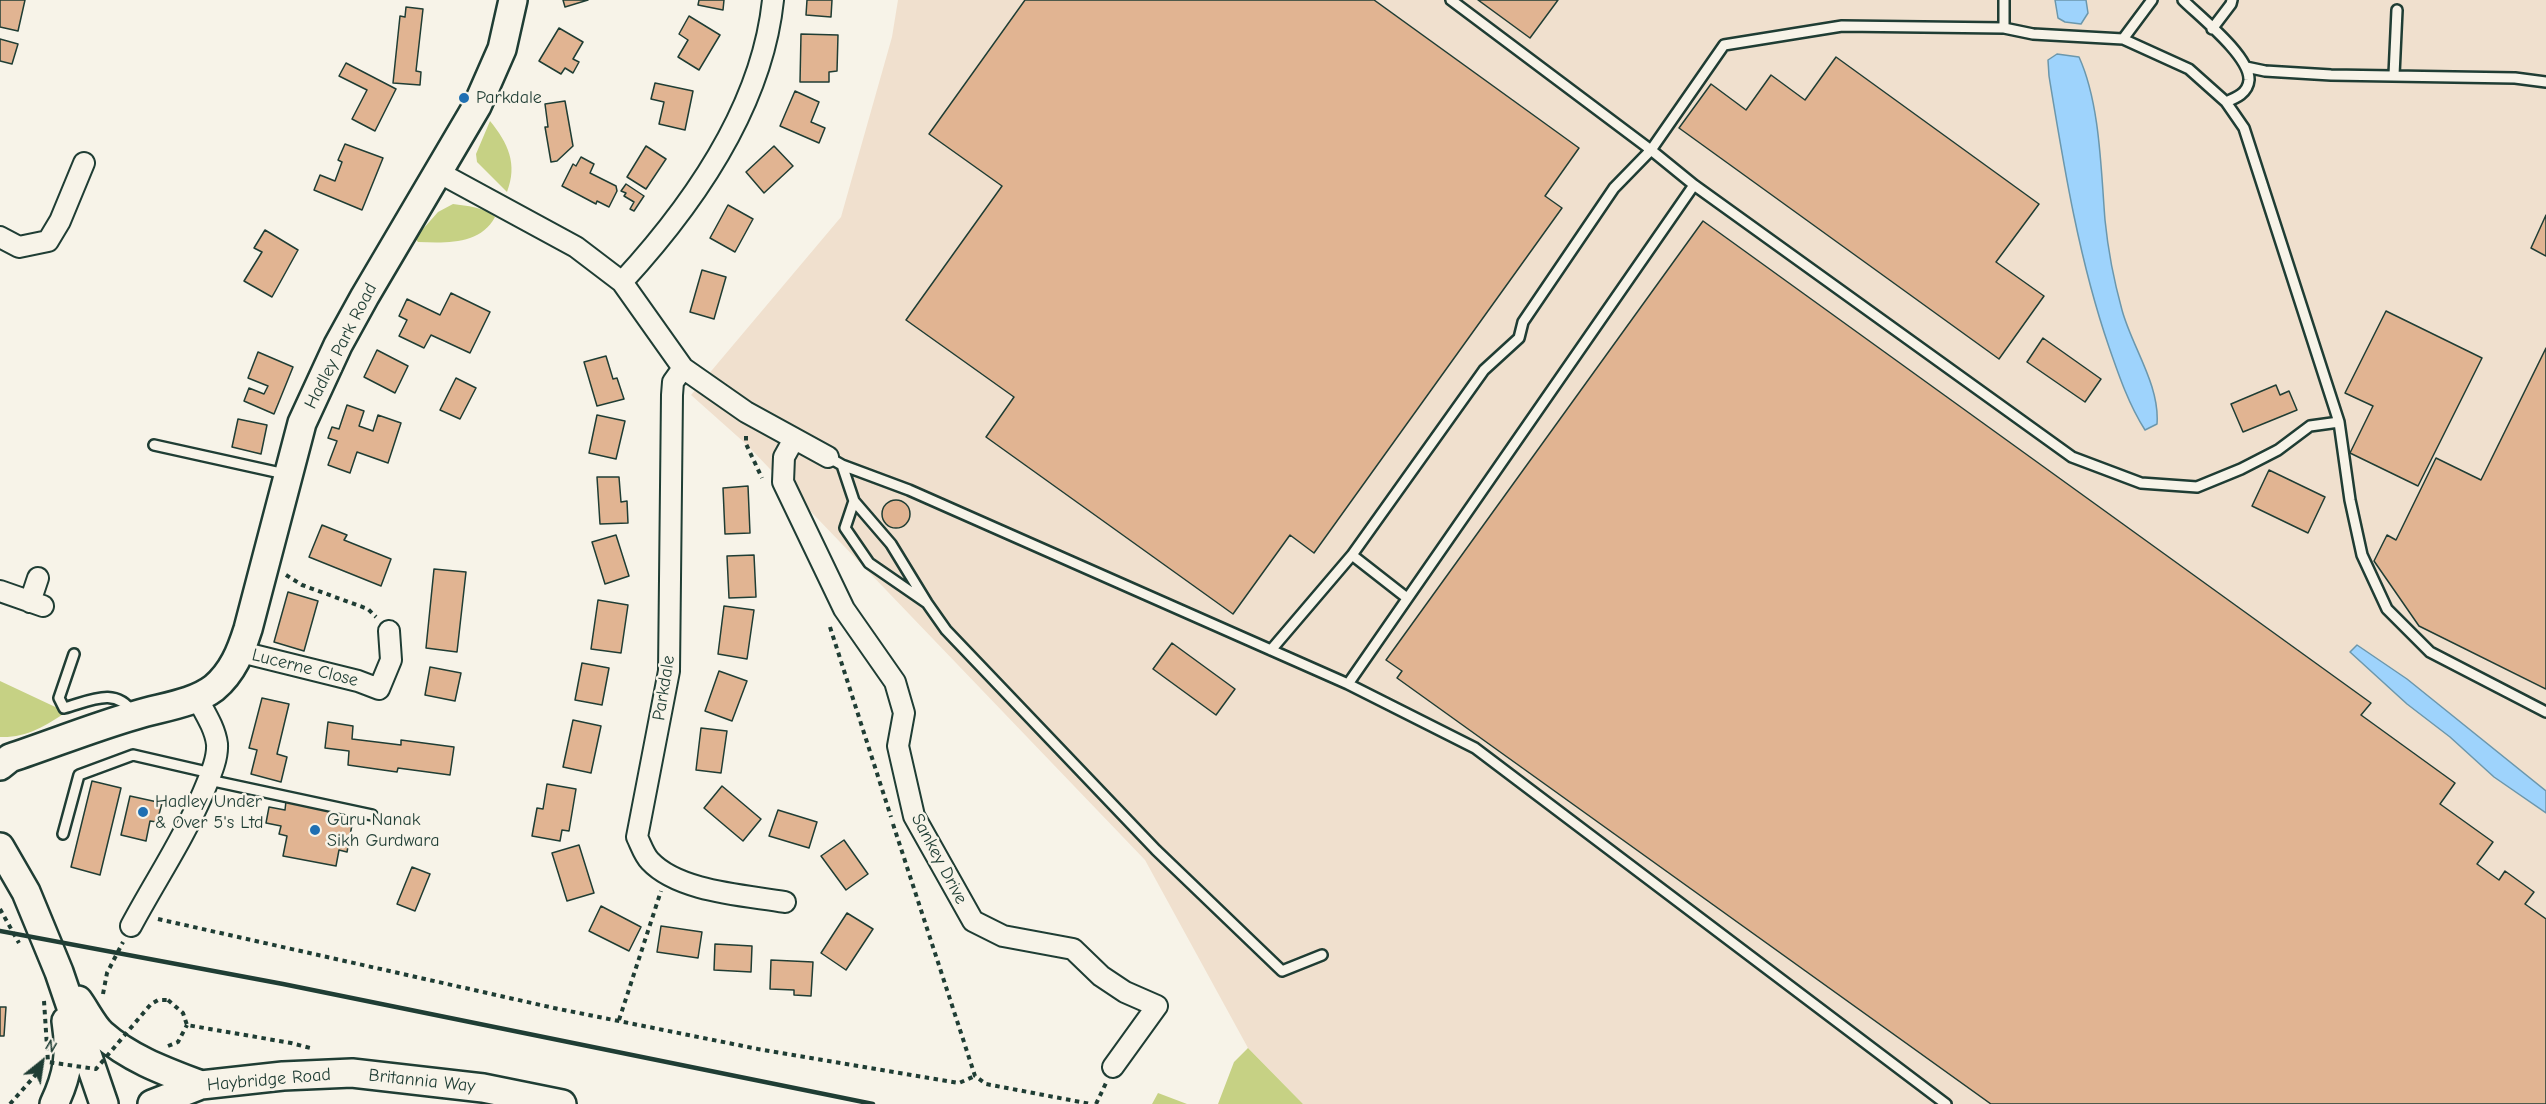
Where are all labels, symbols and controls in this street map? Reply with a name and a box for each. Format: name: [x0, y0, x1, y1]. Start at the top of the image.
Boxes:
place label: Parkdale: [476, 87, 542, 109]
marker: Parkdale: [457, 91, 471, 105]
street label: Hadley Park Road: [300, 280, 382, 412]
street label: Lucerne Close: [250, 644, 360, 692]
street label: Parkdale: [648, 654, 680, 722]
place label: Hadley Under & Over 5's Ltd: [155, 791, 263, 834]
marker: Hadley Under & Over 5's Ltd: [136, 805, 150, 819]
place label: Guru Nanak Sikh Gurdwara: [327, 809, 439, 852]
street label: Sankey Drive: [906, 810, 972, 908]
marker: Guru Nanak Sikh Gurdwara: [308, 823, 322, 837]
north arrow: [12, 1032, 72, 1092]
text: N: [42, 1036, 60, 1057]
street label: Haybridge Road: [206, 1064, 332, 1096]
street label: Britannia Way: [368, 1065, 476, 1097]

